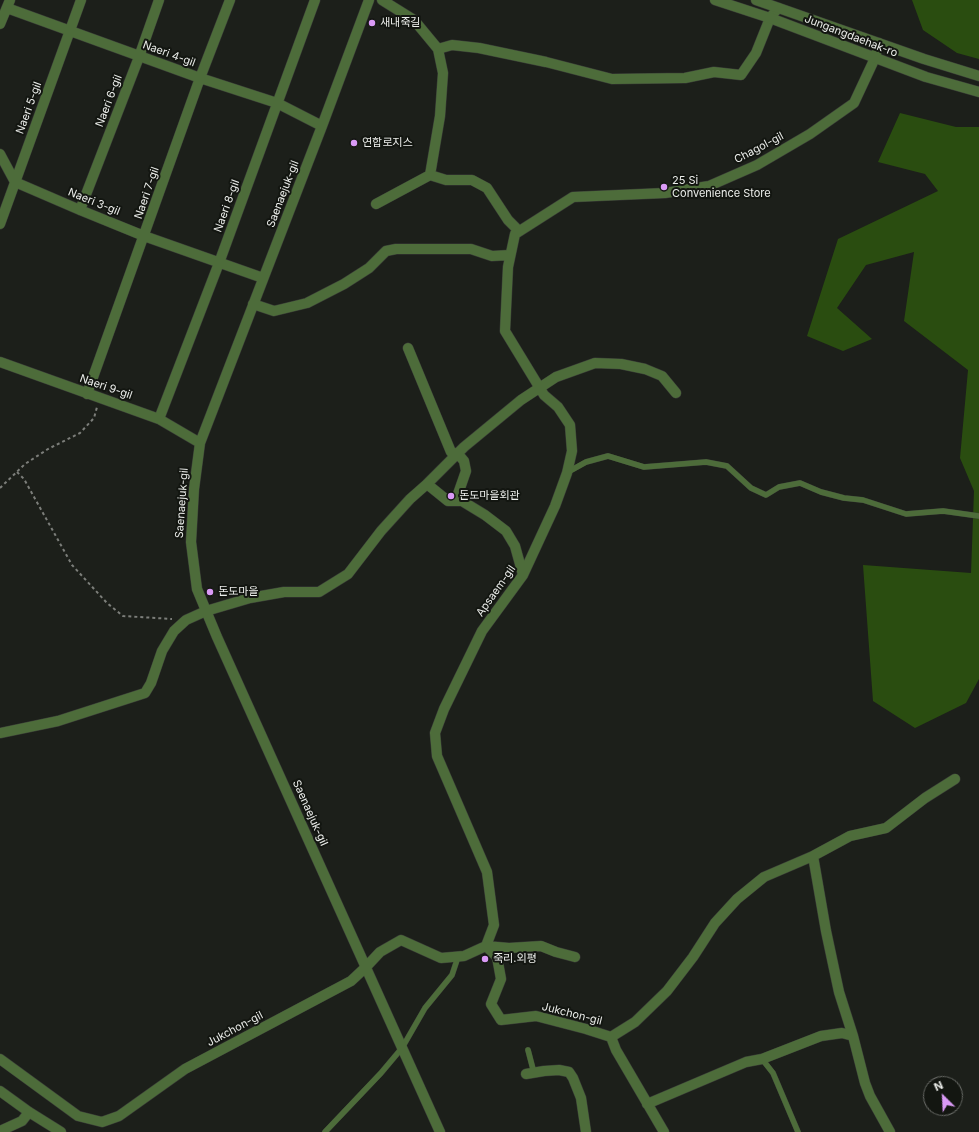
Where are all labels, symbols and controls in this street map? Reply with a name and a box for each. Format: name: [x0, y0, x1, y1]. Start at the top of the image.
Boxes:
street label: Jungangdaehak-ro: [803, 12, 899, 60]
place label: 새내죽길: [380, 16, 420, 30]
marker: 새내죽길: [367, 18, 377, 28]
street label: Naeri 4-gil: [141, 38, 197, 70]
street label: Naeri 6-gil: [93, 73, 125, 129]
street label: Naeri 5-gil: [13, 80, 45, 136]
street label: Chagol-gil: [732, 130, 786, 166]
place label: 연합로지스: [362, 136, 413, 150]
marker: 연합로지스: [349, 138, 359, 148]
street label: Saenaejuk-gil: [264, 159, 302, 229]
street label: Naeri 7-gil: [132, 165, 162, 221]
place label: 25 Si Convenience Store: [672, 174, 771, 200]
street label: Naeri 8-gil: [211, 178, 243, 234]
marker: 25 Si Convenience Store: [659, 182, 669, 192]
street label: Naeri 3-gil: [66, 186, 122, 218]
street label: Naeri 9-gil: [78, 372, 134, 402]
street label: Saenaejuk-gil: [173, 467, 191, 539]
place label: 돈도마을회관: [459, 489, 520, 503]
marker: 돈도마을회관: [446, 491, 456, 501]
street label: Apsaem-gil: [474, 563, 518, 619]
place label: 돈도마을: [218, 585, 258, 599]
marker: 돈도마을: [205, 587, 215, 597]
street label: Saenaejuk-gil: [290, 778, 330, 848]
place label: 죽리.외평: [493, 952, 537, 966]
marker: 죽리.외평: [480, 954, 490, 964]
street label: Jukchon-gil: [541, 1000, 603, 1028]
street label: Jukchon-gil: [205, 1009, 265, 1049]
north arrow: [923, 1076, 963, 1116]
text: N: [932, 1078, 945, 1094]

